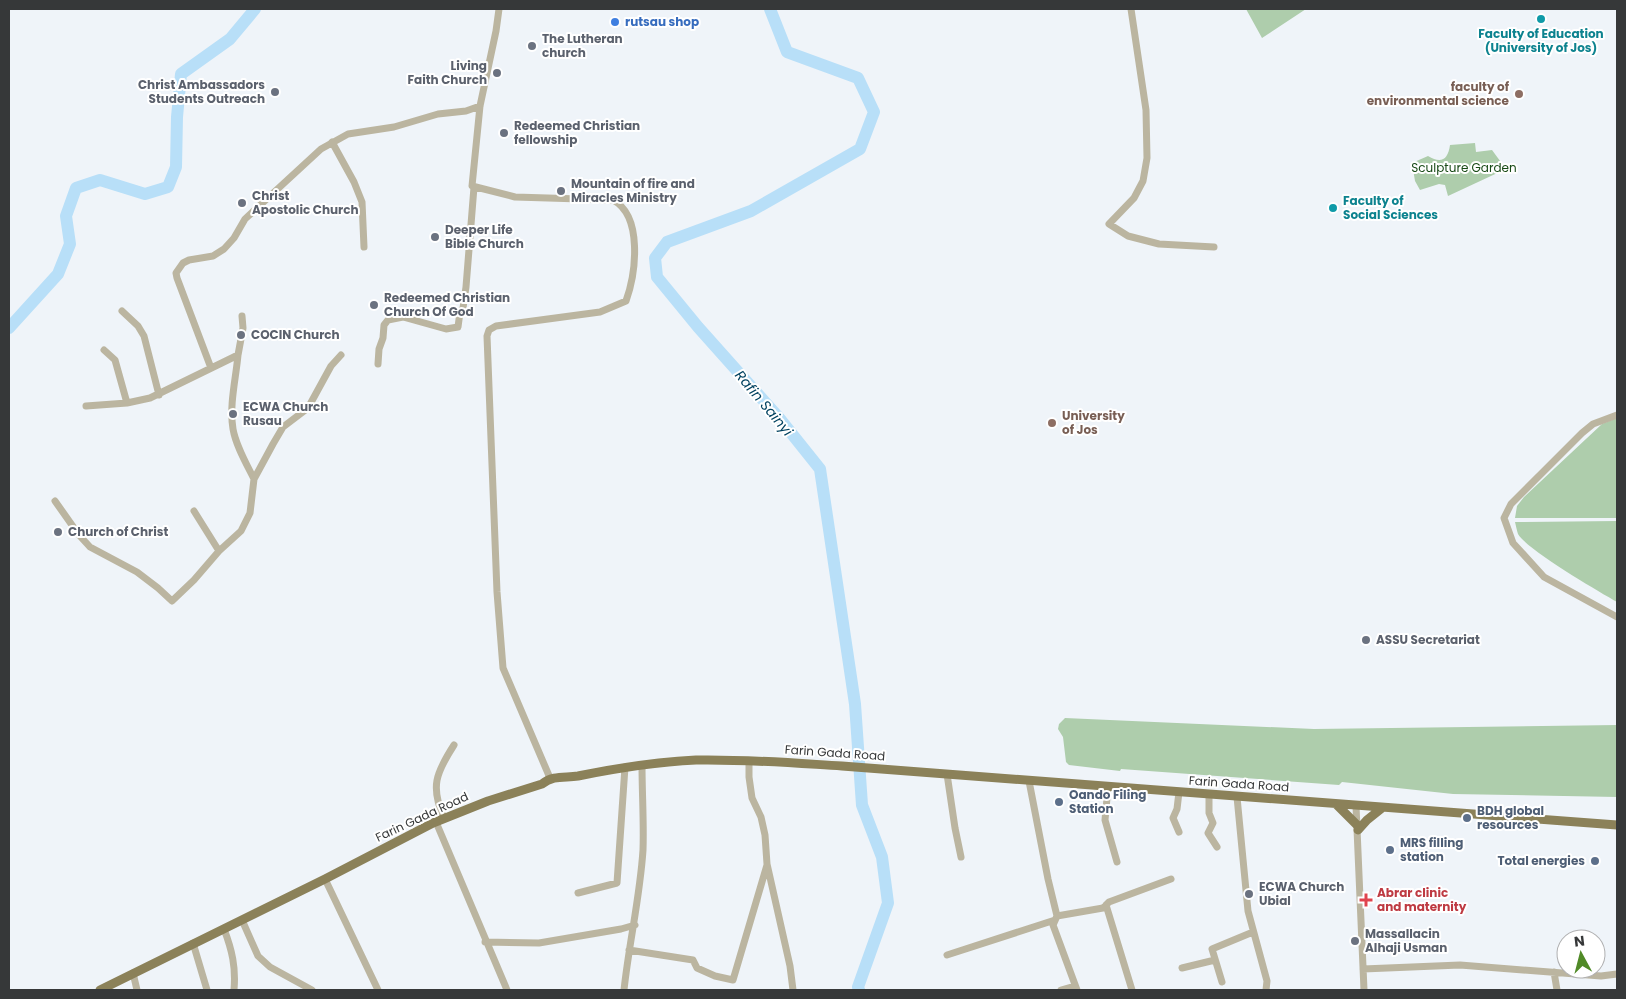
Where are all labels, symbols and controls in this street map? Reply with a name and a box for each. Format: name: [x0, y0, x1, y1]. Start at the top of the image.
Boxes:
place label: rutsau shop: [625, 13, 699, 30]
marker: Faculty of Education (University of Jos): [1535, 13, 1547, 25]
marker: rutsau shop: [609, 16, 621, 28]
place label: Faculty of Education (University of Jos): [1478, 25, 1604, 56]
place label: The Lutheran church: [542, 30, 623, 61]
marker: The Lutheran church: [526, 40, 538, 52]
place label: Living Faith Church: [407, 57, 487, 88]
marker: Living Faith Church: [491, 67, 503, 79]
place label: Christ Ambassadors Students Outreach: [138, 76, 265, 107]
place label: faculty of environmental science: [1367, 78, 1510, 109]
marker: Christ Ambassadors Students Outreach: [269, 86, 281, 98]
marker: faculty of environmental science: [1513, 88, 1525, 100]
place label: Redeemed Christian fellowship: [514, 117, 640, 148]
marker: Redeemed Christian fellowship: [498, 127, 510, 139]
park label: Sculpture Garden: [1411, 159, 1517, 176]
place label: Mountain of fire and Miracles Ministry: [571, 175, 695, 206]
marker: Mountain of fire and Miracles Ministry: [555, 185, 567, 197]
place label: Christ Apostolic Church: [252, 187, 359, 218]
place label: Faculty of Social Sciences: [1343, 192, 1438, 223]
marker: Christ Apostolic Church: [236, 197, 248, 209]
marker: Faculty of Social Sciences: [1327, 202, 1339, 214]
place label: Deeper Life Bible Church: [445, 221, 524, 252]
marker: Deeper Life Bible Church: [429, 231, 441, 243]
place label: Redeemed Christian Church Of God: [384, 289, 510, 320]
marker: Redeemed Christian Church Of God: [368, 299, 380, 311]
place label: COCIN Church: [251, 326, 340, 343]
marker: COCIN Church: [235, 329, 247, 341]
water label: Rafin Sainyi: [730, 366, 798, 441]
place label: ECWA Church Rusau: [243, 398, 328, 429]
place label: University of Jos: [1062, 407, 1125, 438]
marker: ECWA Church Rusau: [227, 408, 239, 420]
marker: University of Jos: [1046, 417, 1058, 429]
place label: Church of Christ: [68, 523, 168, 540]
marker: Church of Christ: [52, 526, 64, 538]
place label: ASSU Secretariat: [1376, 631, 1480, 648]
marker: ASSU Secretariat: [1360, 634, 1372, 646]
street label: Farin Gada Road: [784, 741, 886, 764]
street label: Farin Gada Road: [1188, 772, 1290, 795]
place label: Oando Filing Station: [1069, 786, 1146, 817]
street label: Farin Gada Road: [373, 788, 471, 846]
marker: Oando Filing Station: [1053, 796, 1065, 808]
place label: BDH global resources: [1477, 802, 1544, 833]
marker: BDH global resources: [1461, 812, 1473, 824]
place label: MRS filling station: [1400, 834, 1463, 865]
marker: MRS filling station: [1384, 844, 1396, 856]
place label: Total energies: [1497, 852, 1585, 869]
marker: Total energies: [1589, 855, 1601, 867]
place label: ECWA Church Ubial: [1259, 878, 1344, 909]
place label: Abrar clinic and maternity: [1377, 884, 1467, 915]
marker: ECWA Church Ubial: [1243, 888, 1255, 900]
marker: Abrar clinic and maternity: [1359, 893, 1373, 907]
place label: Massallacin Alhaji Usman: [1365, 925, 1447, 956]
north arrow: [1556, 929, 1606, 979]
text: N: [1573, 931, 1586, 952]
marker: Massallacin Alhaji Usman: [1349, 935, 1361, 947]

